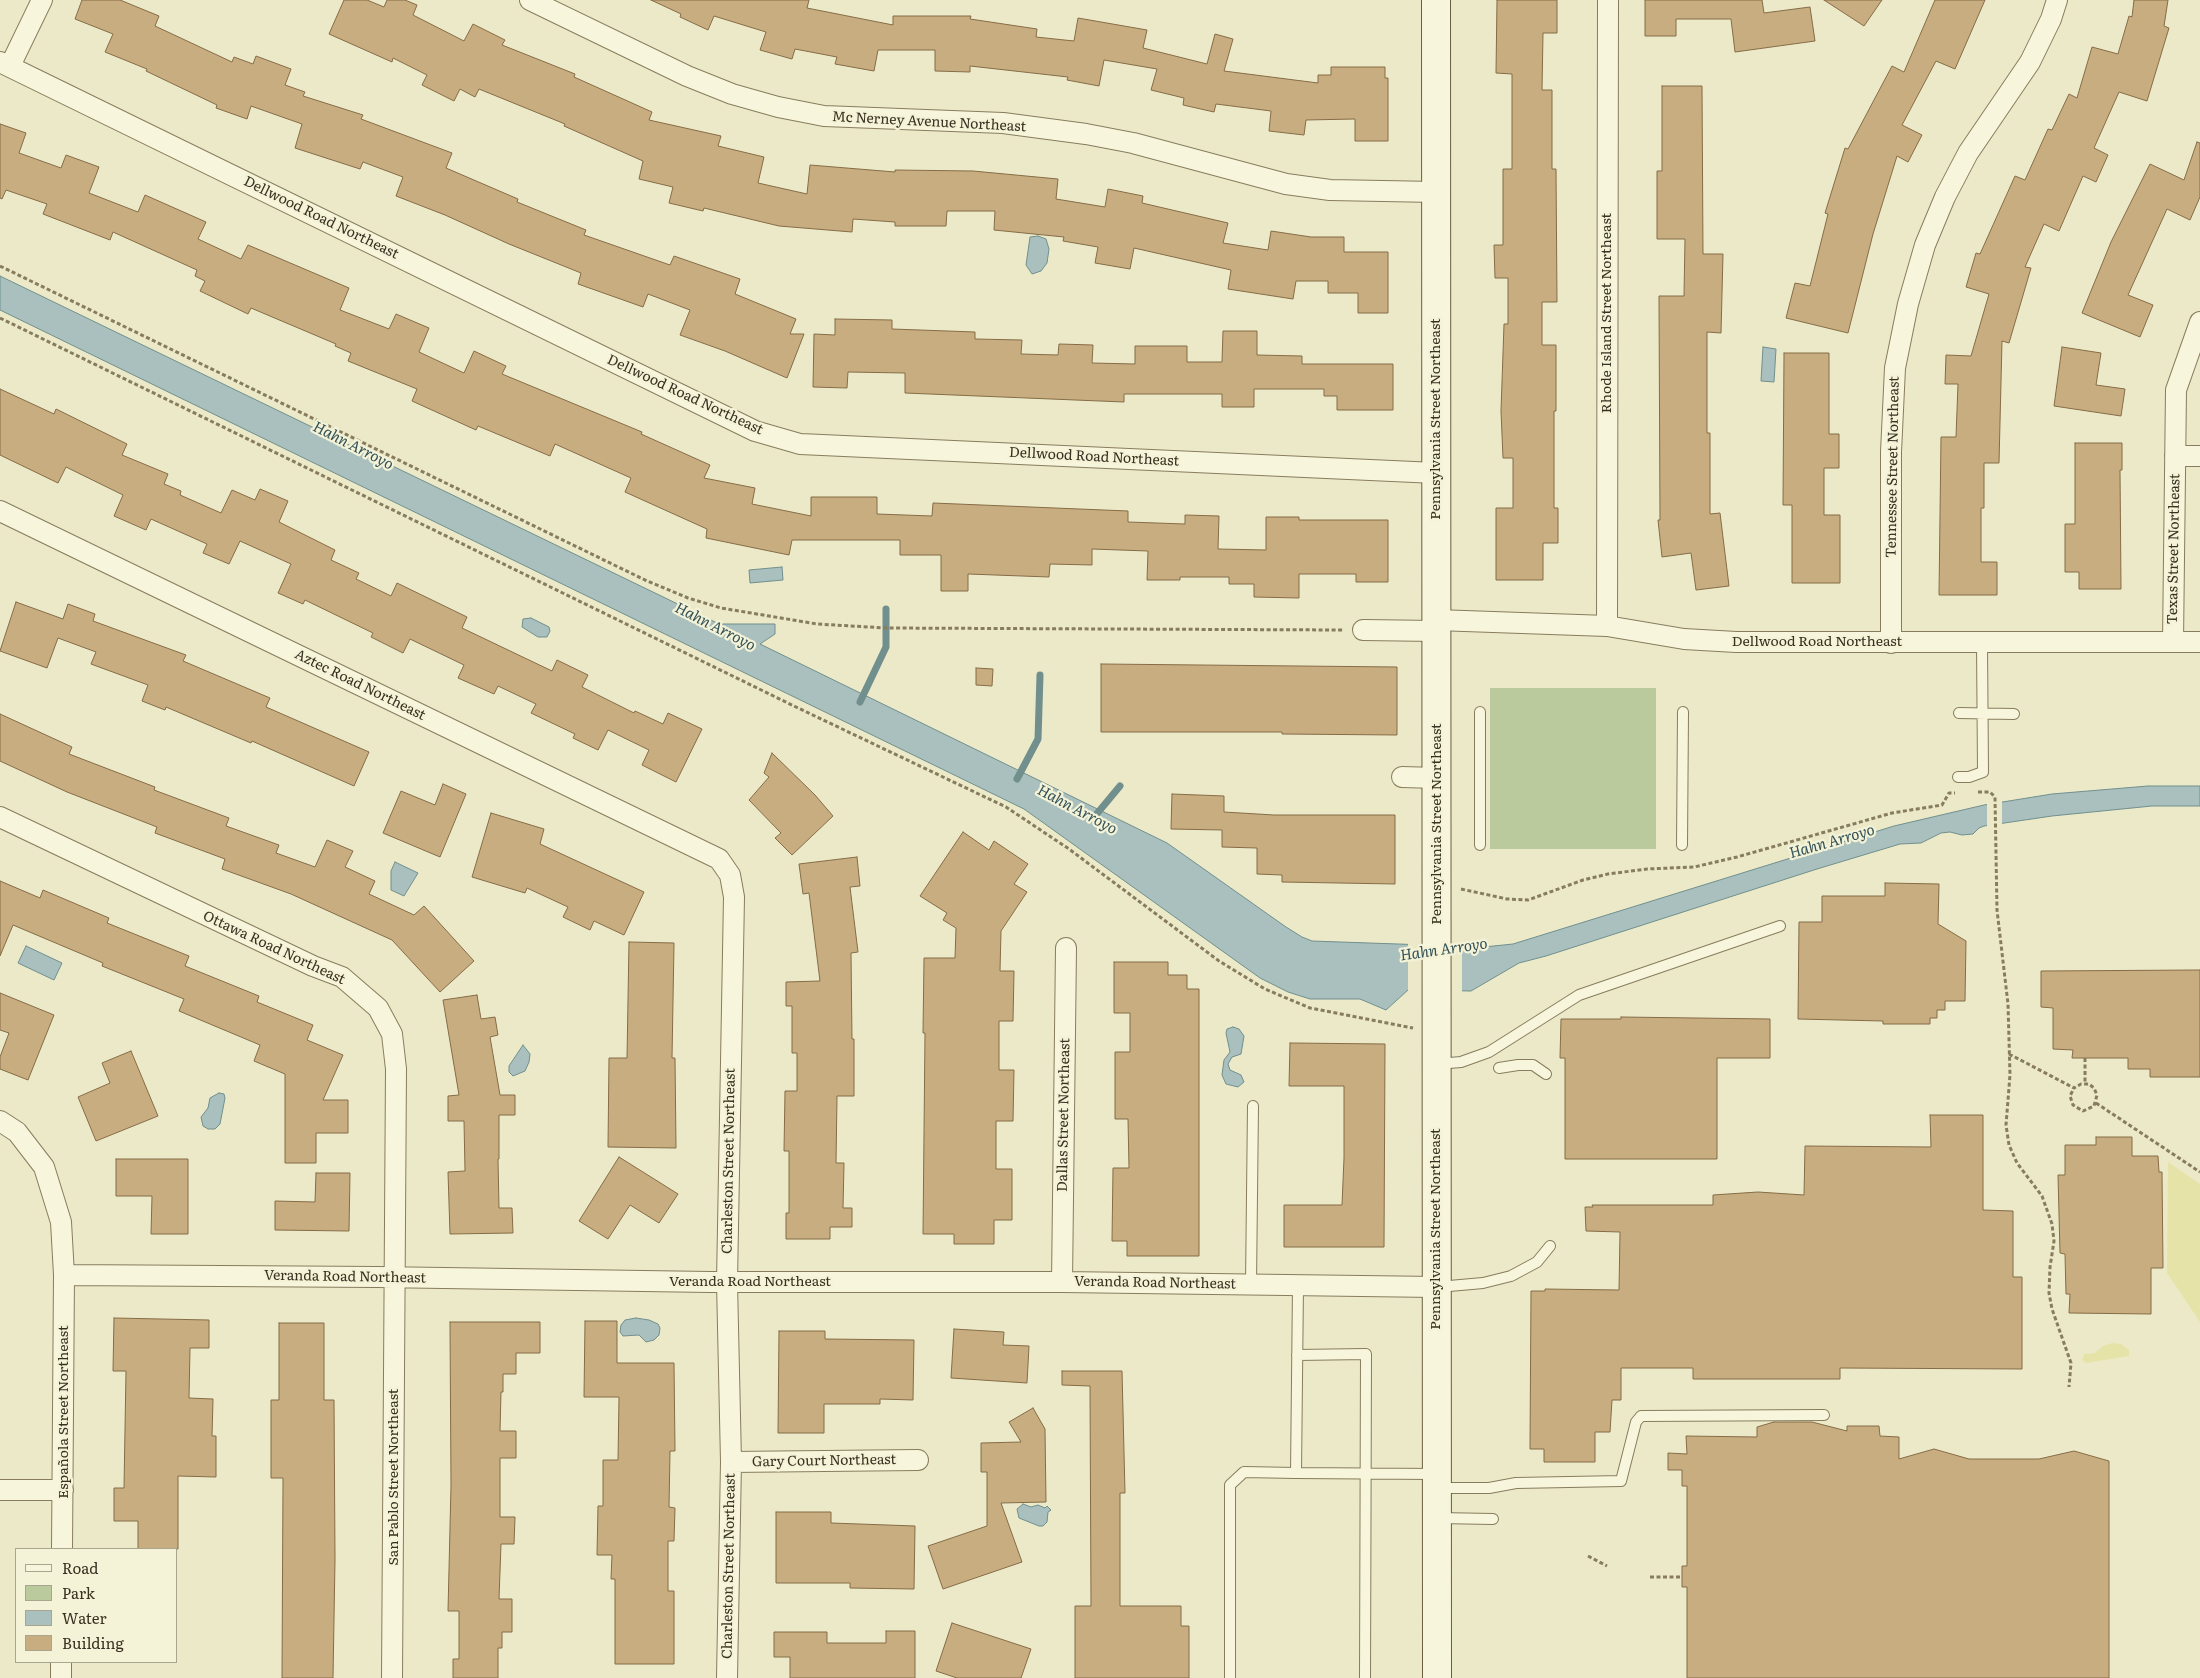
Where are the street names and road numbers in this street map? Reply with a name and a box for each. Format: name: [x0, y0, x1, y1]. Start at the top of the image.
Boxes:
street label: Mc Nerney Avenue Northeast: [832, 109, 1026, 135]
street label: Dellwood Road Northeast: [241, 173, 401, 263]
street label: Rhode Island Street Northeast: [1599, 213, 1615, 413]
street label: Pennsylvania Street Northeast: [1428, 318, 1444, 520]
street label: Dellwood Road Northeast: [604, 351, 766, 439]
street label: Tennessee Street Northeast: [1883, 376, 1903, 558]
street label: Dellwood Road Northeast: [1009, 444, 1179, 470]
street label: Texas Street Northeast: [2164, 473, 2184, 625]
street label: Dellwood Road Northeast: [1732, 634, 1902, 650]
street label: Aztec Road Northeast: [292, 646, 428, 724]
street label: Pennsylvania Street Northeast: [1429, 723, 1445, 925]
street label: Ottawa Road Northeast: [200, 908, 348, 988]
street label: Dallas Street Northeast: [1054, 1038, 1074, 1192]
street label: Charleston Street Northeast: [719, 1068, 739, 1254]
street label: Pennsylvania Street Northeast: [1428, 1128, 1444, 1330]
street label: Veranda Road Northeast: [264, 1267, 426, 1287]
street label: Veranda Road Northeast: [1074, 1273, 1236, 1293]
street label: Veranda Road Northeast: [669, 1274, 831, 1290]
street label: Española Street Northeast: [56, 1325, 72, 1499]
street label: San Pablo Street Northeast: [386, 1389, 402, 1565]
street label: Gary Court Northeast: [752, 1451, 896, 1471]
street label: Charleston Street Northeast: [719, 1473, 739, 1659]

